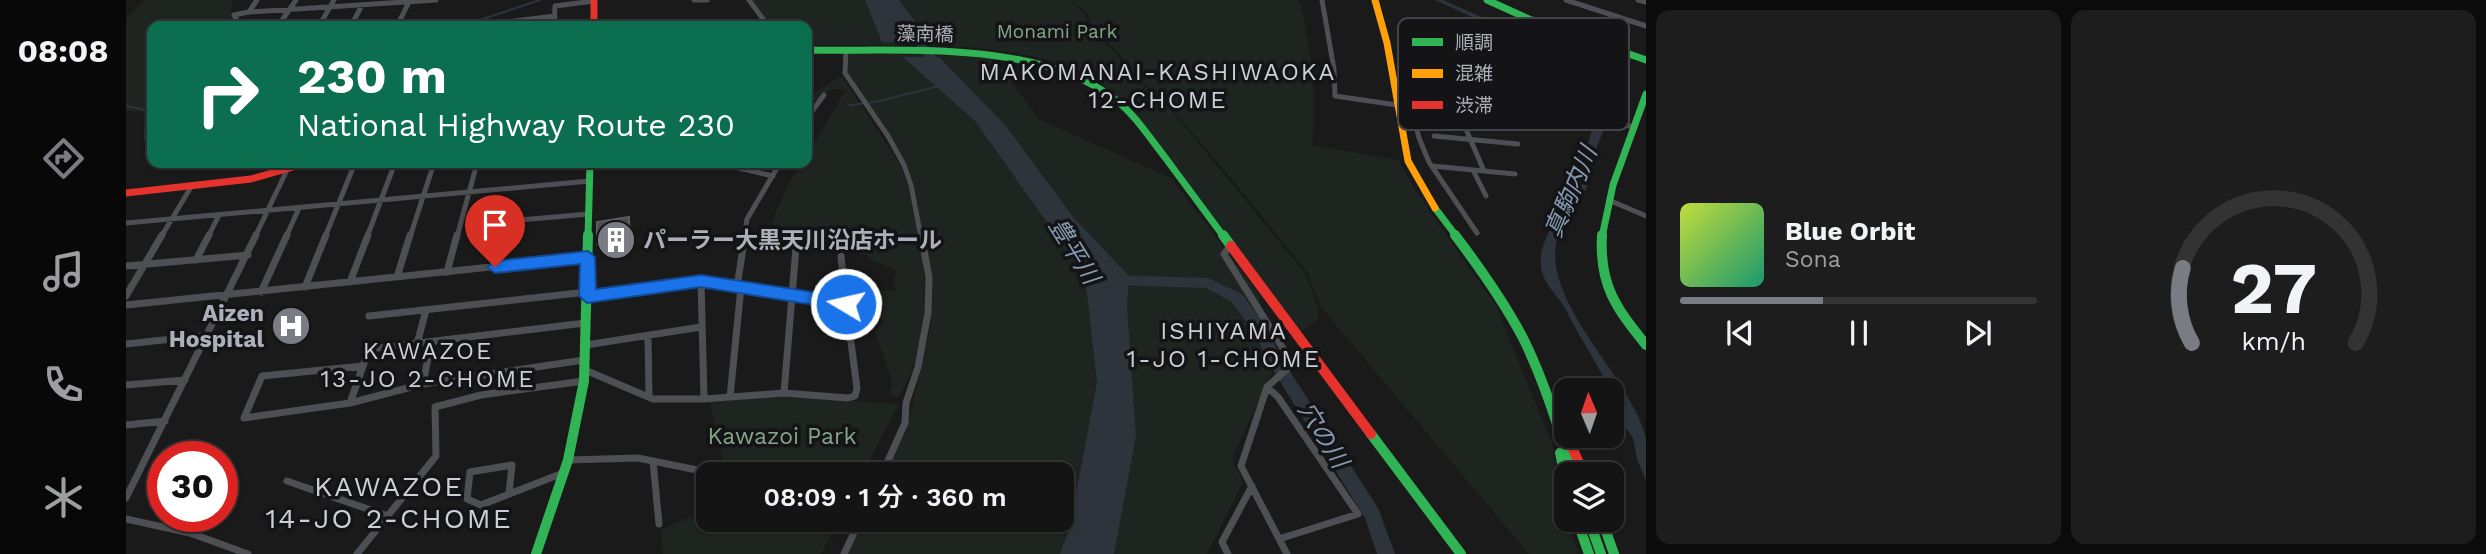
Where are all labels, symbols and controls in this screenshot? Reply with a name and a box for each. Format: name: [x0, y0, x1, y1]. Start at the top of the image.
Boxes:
legend: [1398, 18, 1629, 130]
park label: Monami Park: [997, 20, 1117, 43]
street label: 藻南橋: [896, 22, 954, 46]
text: 順調: [1455, 31, 1493, 54]
text: 08:08: [17, 32, 109, 70]
text: 230 m: [297, 47, 447, 105]
icon: right: [182, 49, 273, 140]
district label: MAKOMANAI-KASHIWAOKA 12-CHOME: [980, 58, 1336, 114]
text: 混雑: [1455, 62, 1493, 85]
text: 渋滞: [1455, 94, 1493, 117]
text: National Highway Route 230: [297, 106, 735, 144]
icon: directions: [39, 134, 88, 183]
water label: 真駒内川: [1539, 140, 1604, 242]
pin: [465, 195, 525, 267]
icon: arrive: [476, 206, 514, 244]
water label: 豊平川: [1043, 213, 1107, 291]
text: Blue Orbit: [1785, 216, 1915, 246]
building icon: パーラー大黒天川沿店ホール: [595, 219, 637, 261]
place label: パーラー大黒天川沿店ホール: [643, 227, 942, 254]
text: 27: [2230, 245, 2317, 331]
text: Sona: [1785, 246, 1841, 273]
icon: music: [39, 247, 88, 296]
position arrow: [809, 267, 883, 341]
place label: Aizen Hospital: [169, 300, 264, 353]
hospital icon: Aizen Hospital: [270, 305, 312, 347]
icon: previous: [1721, 314, 1759, 352]
icon: pause: [1840, 314, 1878, 352]
icon: next: [1959, 314, 1997, 352]
district label: ISHIYAMA 1-JO 1-CHOME: [1127, 317, 1321, 373]
text: km/h: [2241, 327, 2306, 356]
district label: KAWAZOE 13-JO 2-CHOME: [321, 337, 535, 393]
icon: phone: [39, 360, 88, 409]
north arrow: [1554, 378, 1624, 448]
map controls: [1554, 378, 1624, 532]
water label: 穴の川: [1292, 397, 1356, 475]
park label: Kawazoi Park: [708, 423, 856, 450]
speed limit sign: 30: [147, 441, 238, 532]
button: layers: [1554, 462, 1624, 532]
district label: KAWAZOE 14-JO 2-CHOME: [265, 470, 513, 535]
icon: climate: [39, 473, 88, 522]
text: 08:09 · 1 分 · 360 m: [763, 482, 1007, 512]

